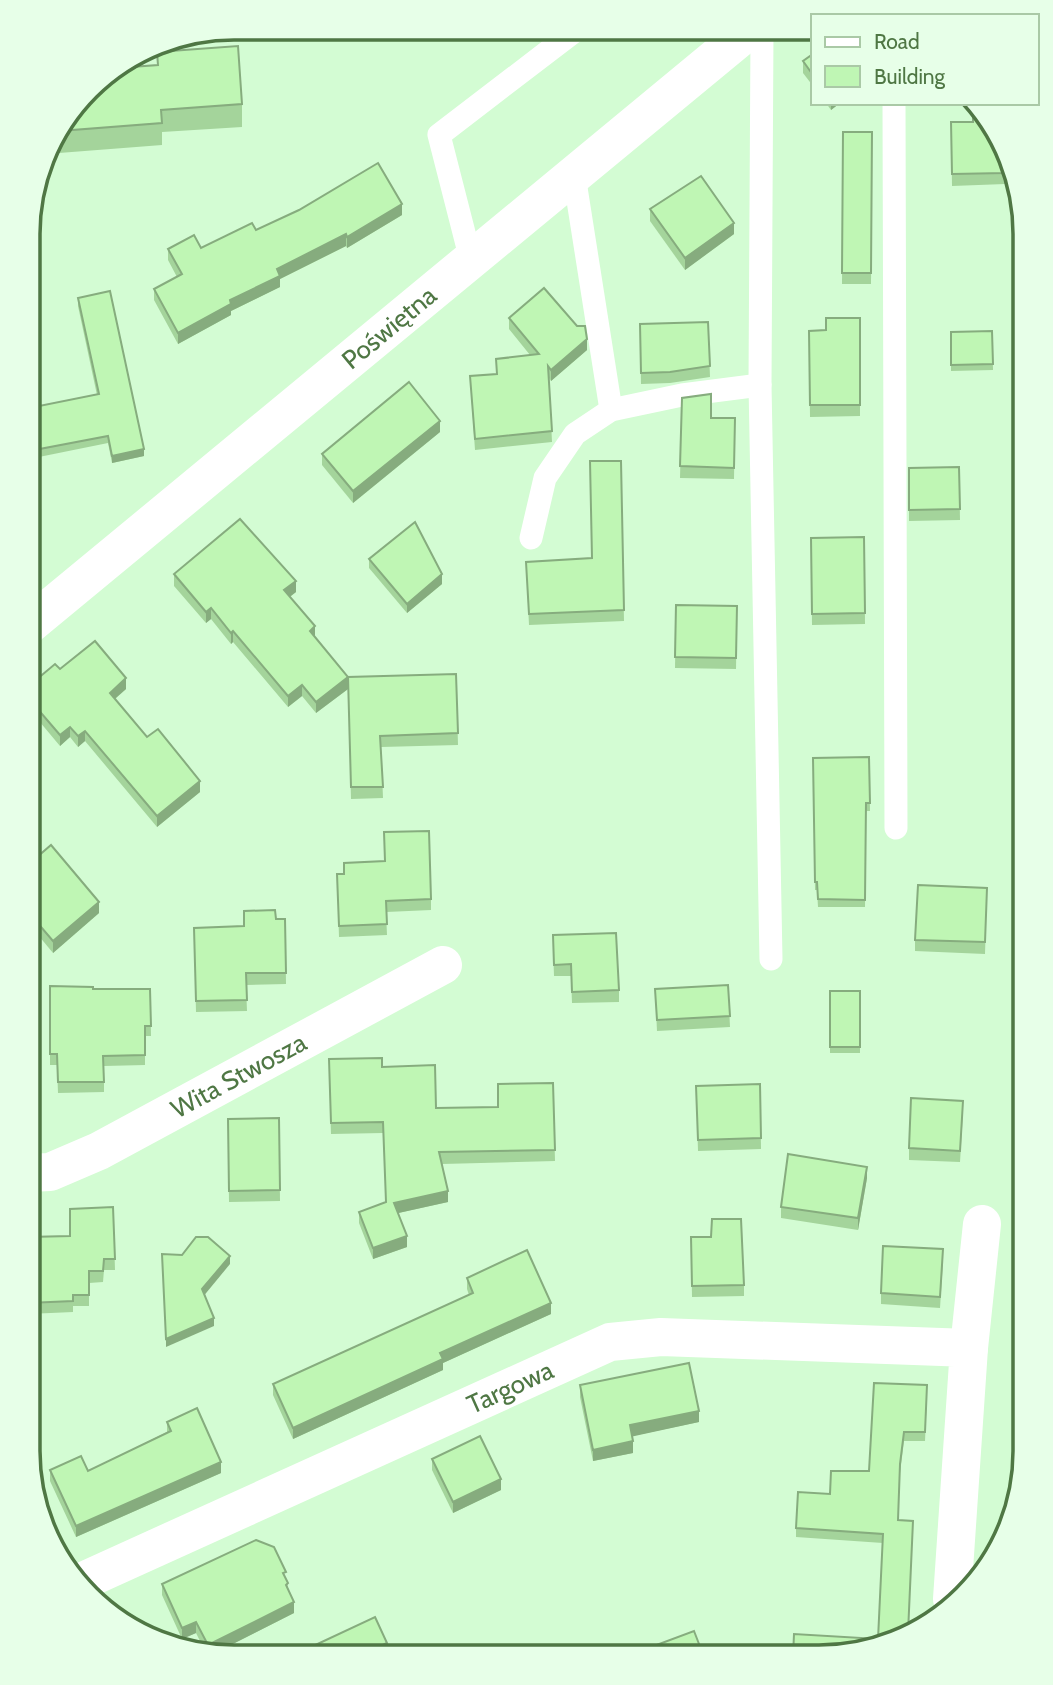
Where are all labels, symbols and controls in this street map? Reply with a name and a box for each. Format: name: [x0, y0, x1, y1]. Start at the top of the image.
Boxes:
legend: [811, 14, 1039, 105]
text: Road: [874, 29, 920, 54]
text: Building: [874, 64, 946, 89]
street label: Poświętna: [335, 279, 443, 376]
street label: Wita Stwosza: [165, 1026, 312, 1125]
street label: Targowa: [462, 1354, 559, 1421]

